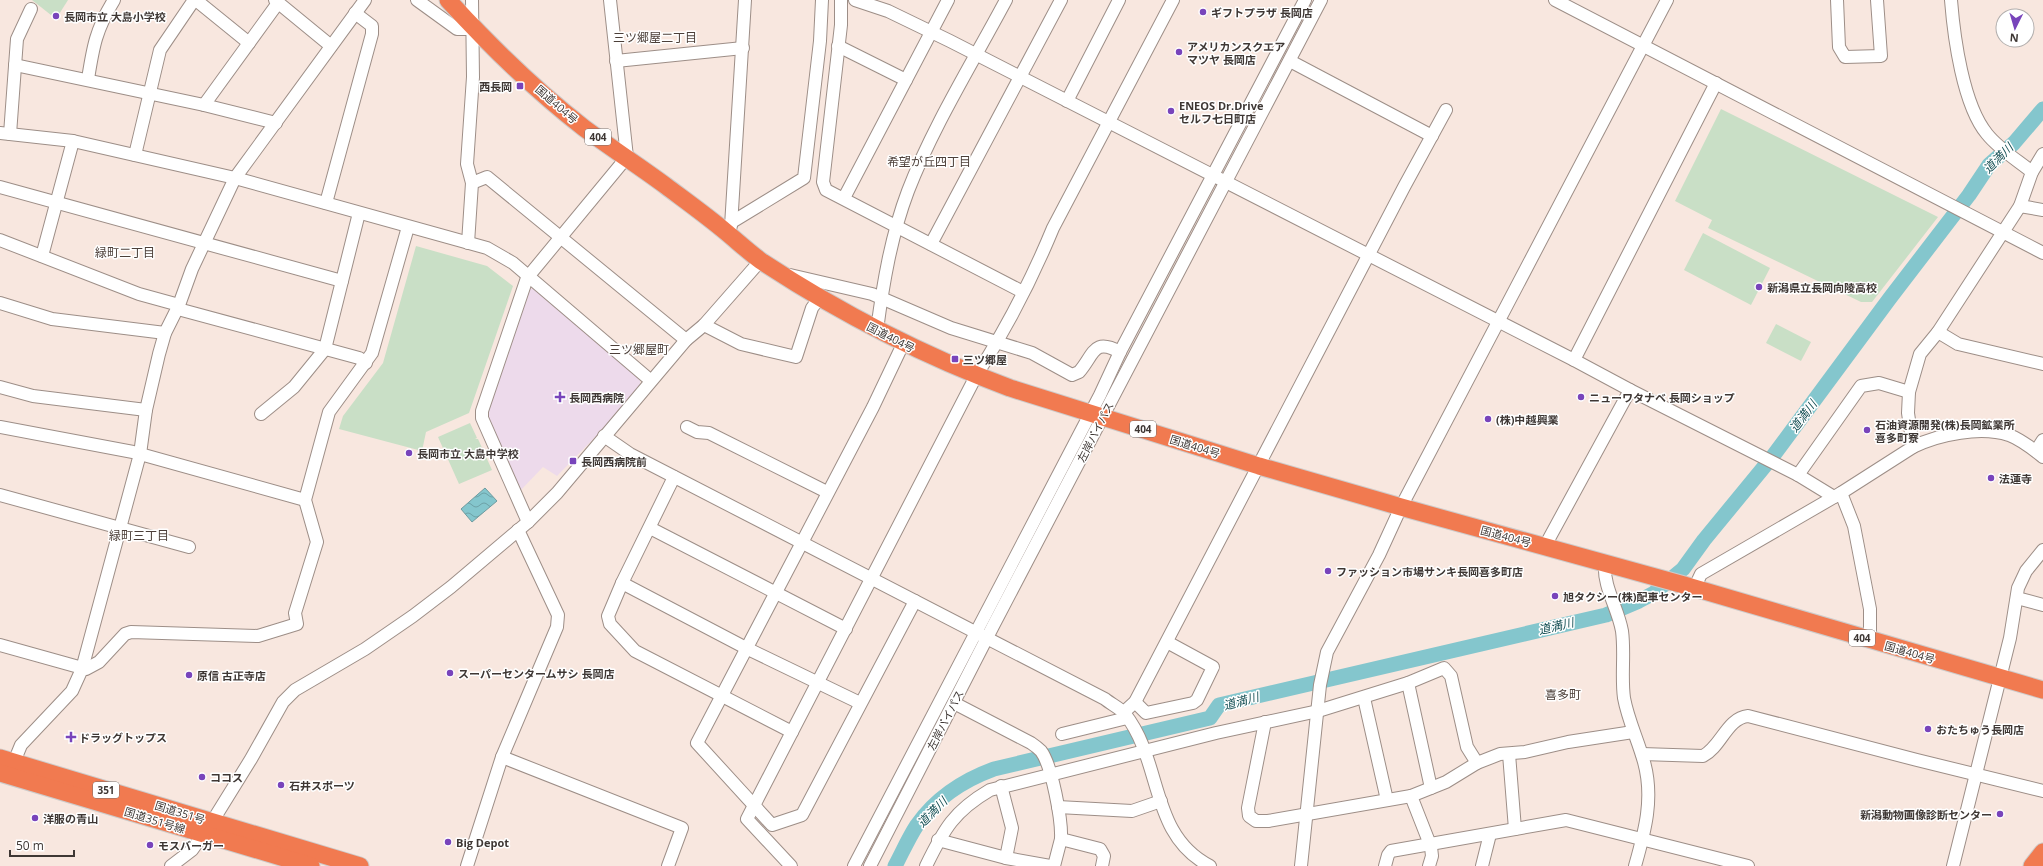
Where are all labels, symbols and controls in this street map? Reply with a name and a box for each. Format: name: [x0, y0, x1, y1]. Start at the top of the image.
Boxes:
place label: ギフトプラザ 長岡店: [1211, 5, 1313, 20]
marker: ギフトプラザ 長岡店: [1198, 7, 1208, 17]
north arrow: [1995, 8, 2035, 48]
place label: 長岡市立 大島小学校: [64, 9, 166, 24]
marker: 長岡市立 大島小学校: [51, 11, 61, 21]
district label: 三ツ郷屋二丁目: [613, 29, 697, 46]
text: N: [2009, 31, 2019, 46]
place label: アメリカンスクエア マツヤ 長岡店: [1187, 39, 1285, 67]
marker: アメリカンスクエア マツヤ 長岡店: [1174, 47, 1184, 57]
place label: 西長岡: [479, 79, 512, 94]
marker: 西長岡: [515, 81, 525, 91]
street label: 国道404号: [533, 81, 581, 127]
place label: ENEOS Dr.Drive セルフ七日町店: [1179, 98, 1264, 126]
marker: ENEOS Dr.Drive セルフ七日町店: [1166, 106, 1176, 116]
road number: 404: [585, 129, 611, 145]
water label: 道満川: [1979, 138, 2018, 177]
district label: 希望が丘四丁目: [887, 153, 971, 170]
district label: 緑町二丁目: [95, 244, 155, 261]
place label: 新潟県立長岡向陵高校: [1767, 280, 1877, 295]
marker: 新潟県立長岡向陵高校: [1754, 282, 1764, 292]
street label: 国道404号: [864, 319, 918, 355]
district label: 三ツ郷屋町: [609, 341, 669, 358]
place label: 三ツ郷屋: [963, 352, 1007, 367]
marker: 三ツ郷屋: [950, 354, 960, 364]
place label: 長岡西病院: [569, 390, 624, 405]
place label: ニューワタナベ 長岡ショップ: [1589, 390, 1735, 405]
marker: 長岡西病院: [554, 391, 566, 403]
marker: ニューワタナベ 長岡ショップ: [1576, 392, 1586, 402]
water label: 道満川: [1785, 395, 1822, 435]
street label: 左岸バイパス: [1073, 399, 1117, 465]
place label: (株)中越興業: [1496, 412, 1558, 427]
marker: (株)中越興業: [1483, 414, 1493, 424]
place label: 石油資源開発(株)長岡鉱業所 喜多町寮: [1875, 417, 2014, 445]
road number: 404: [1130, 421, 1156, 437]
marker: 石油資源開発(株)長岡鉱業所 喜多町寮: [1862, 425, 1872, 435]
street label: 国道404号: [1168, 431, 1222, 461]
place label: 長岡市立 大島中学校: [417, 446, 519, 461]
marker: 長岡市立 大島中学校: [404, 448, 414, 458]
place label: 長岡西病院前: [581, 454, 647, 469]
marker: 長岡西病院前: [568, 456, 578, 466]
place label: 法蓮寺: [1999, 471, 2032, 486]
marker: 法蓮寺: [1986, 473, 1996, 483]
street label: 国道404号: [1479, 522, 1533, 550]
district label: 緑町三丁目: [109, 527, 169, 544]
place label: ファッション市場サンキ長岡喜多町店: [1336, 564, 1523, 579]
marker: ファッション市場サンキ長岡喜多町店: [1323, 566, 1333, 576]
place label: 旭タクシー(株)配車センター: [1563, 589, 1702, 604]
marker: 旭タクシー(株)配車センター: [1550, 591, 1560, 601]
water label: 道満川: [1537, 613, 1577, 638]
road number: 404: [1849, 630, 1875, 646]
street label: 国道404号: [1883, 638, 1937, 666]
place label: スーパーセンタームサシ 長岡店: [458, 666, 614, 681]
place label: 原信 古正寺店: [197, 668, 266, 683]
marker: スーパーセンタームサシ 長岡店: [445, 668, 455, 678]
marker: 原信 古正寺店: [184, 670, 194, 680]
district label: 喜多町: [1545, 686, 1581, 703]
street label: 左岸バイパス: [923, 687, 967, 753]
water label: 道満川: [1221, 688, 1263, 714]
place label: おたちゅう長岡店: [1936, 722, 2024, 737]
marker: おたちゅう長岡店: [1923, 724, 1933, 734]
place label: ドラッグトップス: [79, 730, 167, 745]
marker: ドラッグトップス: [66, 732, 76, 742]
place label: ココス: [210, 770, 243, 785]
marker: ココス: [197, 772, 207, 782]
place label: 石井スポーツ: [289, 778, 355, 793]
marker: 石井スポーツ: [276, 780, 286, 790]
road number: 351: [93, 782, 119, 798]
water label: 道満川: [913, 792, 952, 831]
street label: 国道351号: [153, 797, 207, 827]
street label: 国道351号線: [123, 804, 187, 836]
place label: 新潟動物画像診断センター: [1860, 807, 1992, 822]
marker: 新潟動物画像診断センター: [1995, 809, 2005, 819]
place label: 洋服の青山: [43, 811, 98, 826]
marker: 洋服の青山: [30, 813, 40, 823]
scale bar: [10, 832, 74, 858]
place label: Big Depot: [456, 835, 509, 850]
text: 50 m: [16, 837, 44, 854]
marker: Big Depot: [443, 837, 453, 847]
place label: モスバーガー: [158, 838, 224, 853]
marker: モスバーガー: [145, 840, 155, 850]

